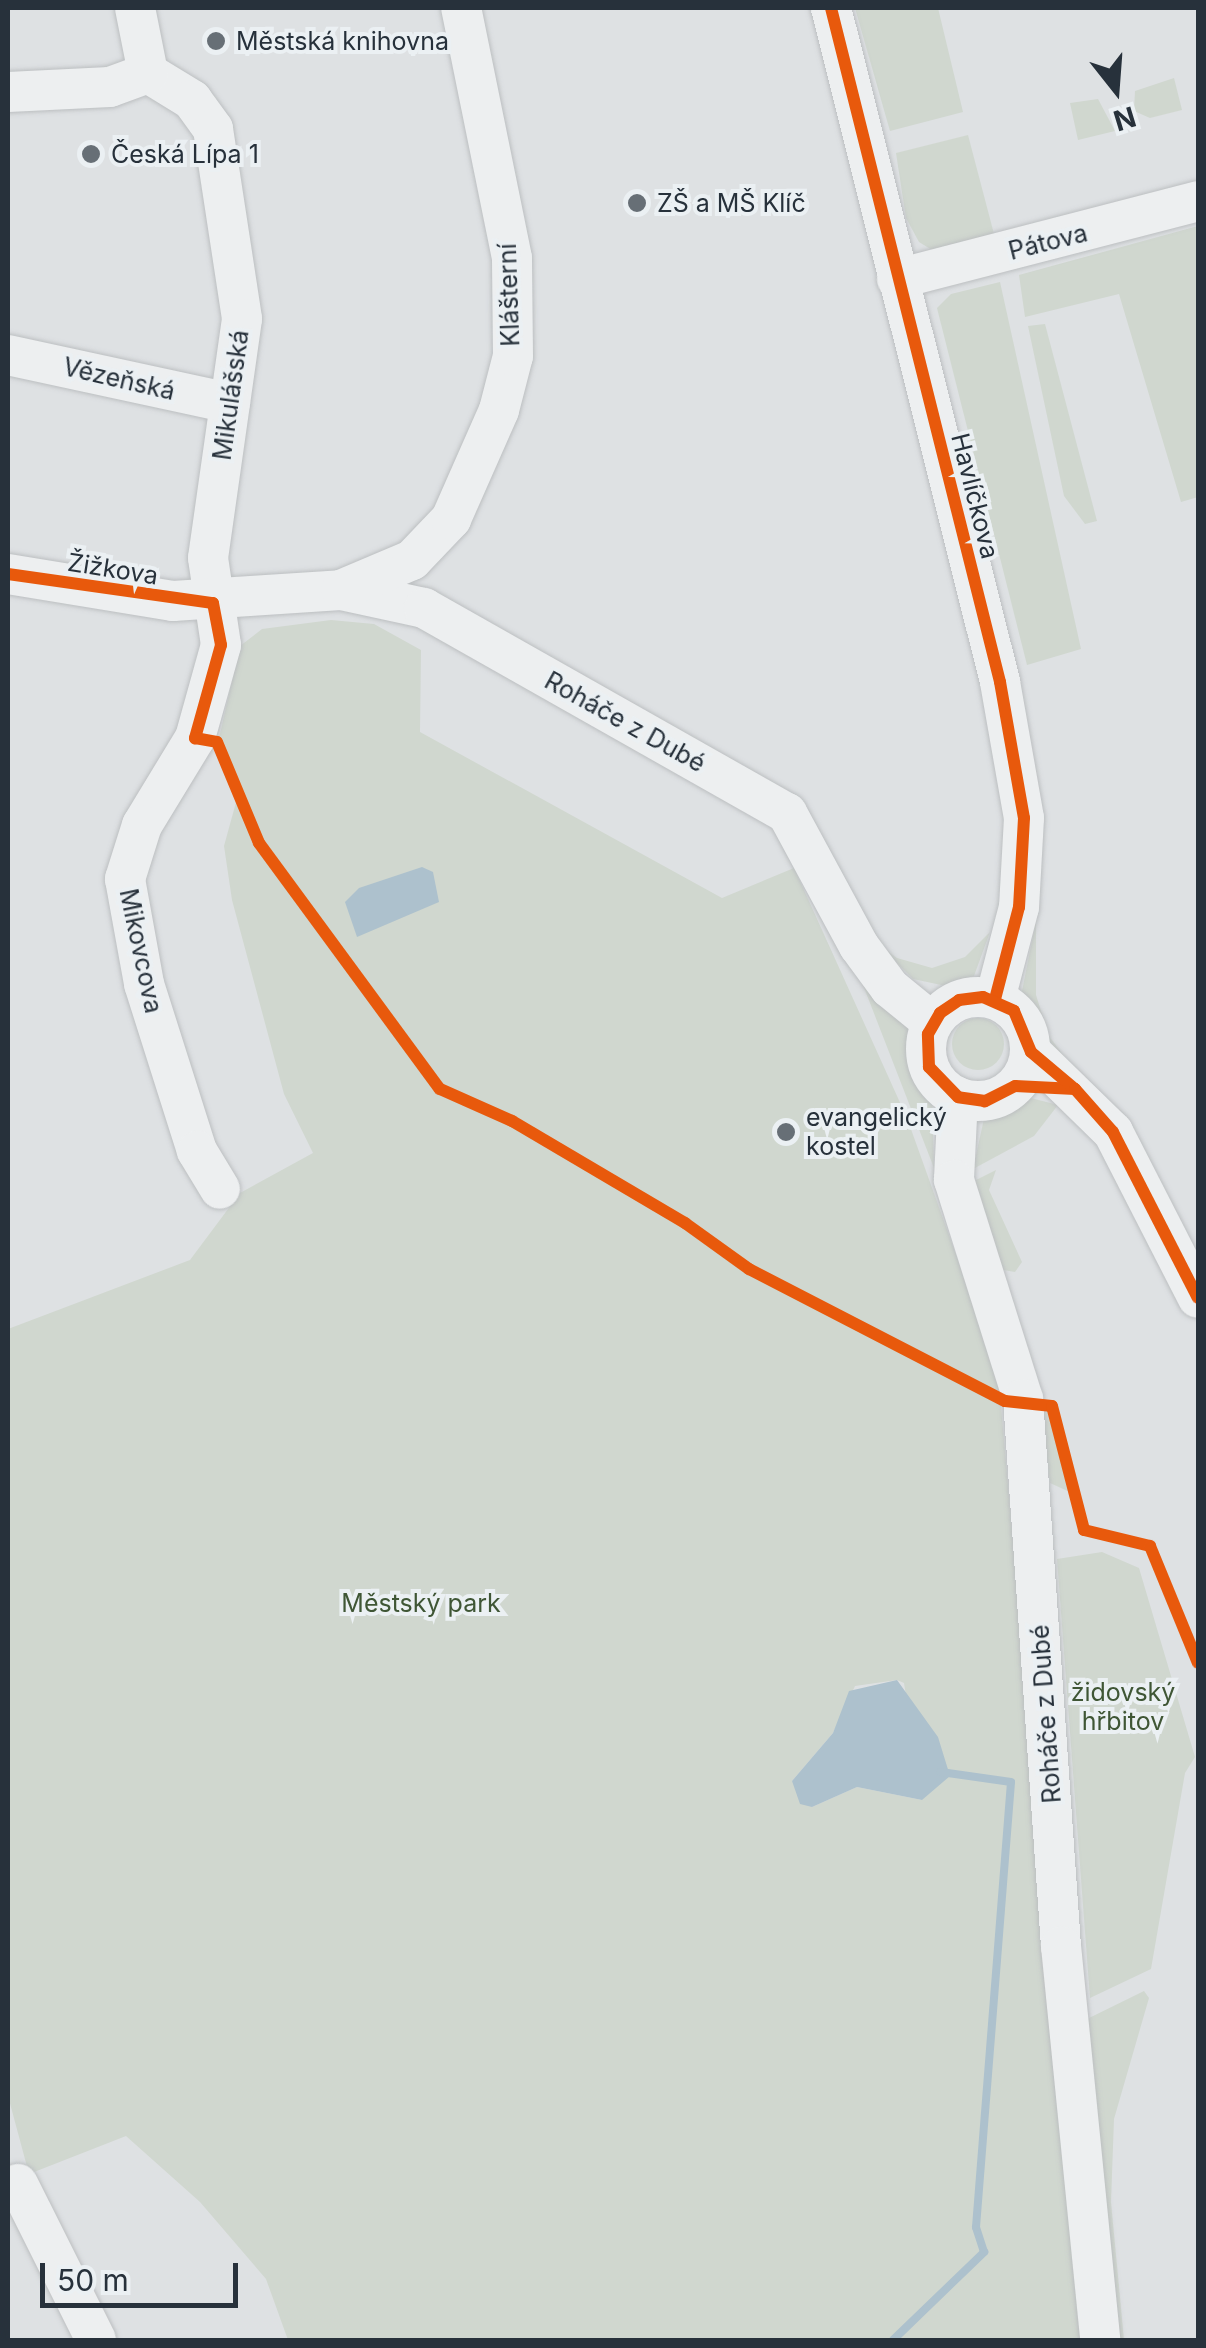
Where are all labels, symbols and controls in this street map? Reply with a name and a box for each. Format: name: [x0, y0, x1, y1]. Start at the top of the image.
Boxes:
place label: Městská knihovna: [236, 26, 449, 56]
marker: Městská knihovna: [205, 30, 227, 52]
north arrow: [1066, 40, 1166, 140]
text: N: [1110, 99, 1140, 138]
place label: Česká Lípa 1: [111, 139, 259, 169]
marker: Česká Lípa 1: [80, 143, 102, 165]
place label: ZŠ a MŠ Klíč: [657, 188, 806, 218]
marker: ZŠ a MŠ Klíč: [626, 192, 648, 214]
street label: Pátova: [1005, 218, 1091, 266]
street label: Klášterní: [492, 243, 526, 347]
street label: Mikulášská: [207, 328, 255, 462]
street label: Vězeňská: [60, 352, 178, 406]
street label: Havlíčkova: [945, 430, 1005, 562]
street label: Žižkova: [66, 547, 160, 591]
street label: Roháče z Dubé: [539, 665, 711, 779]
street label: Mikovcova: [113, 886, 169, 1016]
place label: evangelický kostel: [806, 1103, 947, 1162]
marker: evangelický kostel: [775, 1121, 797, 1143]
park label: Městský park: [341, 1588, 501, 1618]
street label: Roháče z Dubé: [1025, 1624, 1067, 1804]
park label: židovský hřbitov: [1071, 1678, 1175, 1737]
scale bar: [45, 2243, 242, 2305]
text: 50 m: [57, 2262, 129, 2298]

